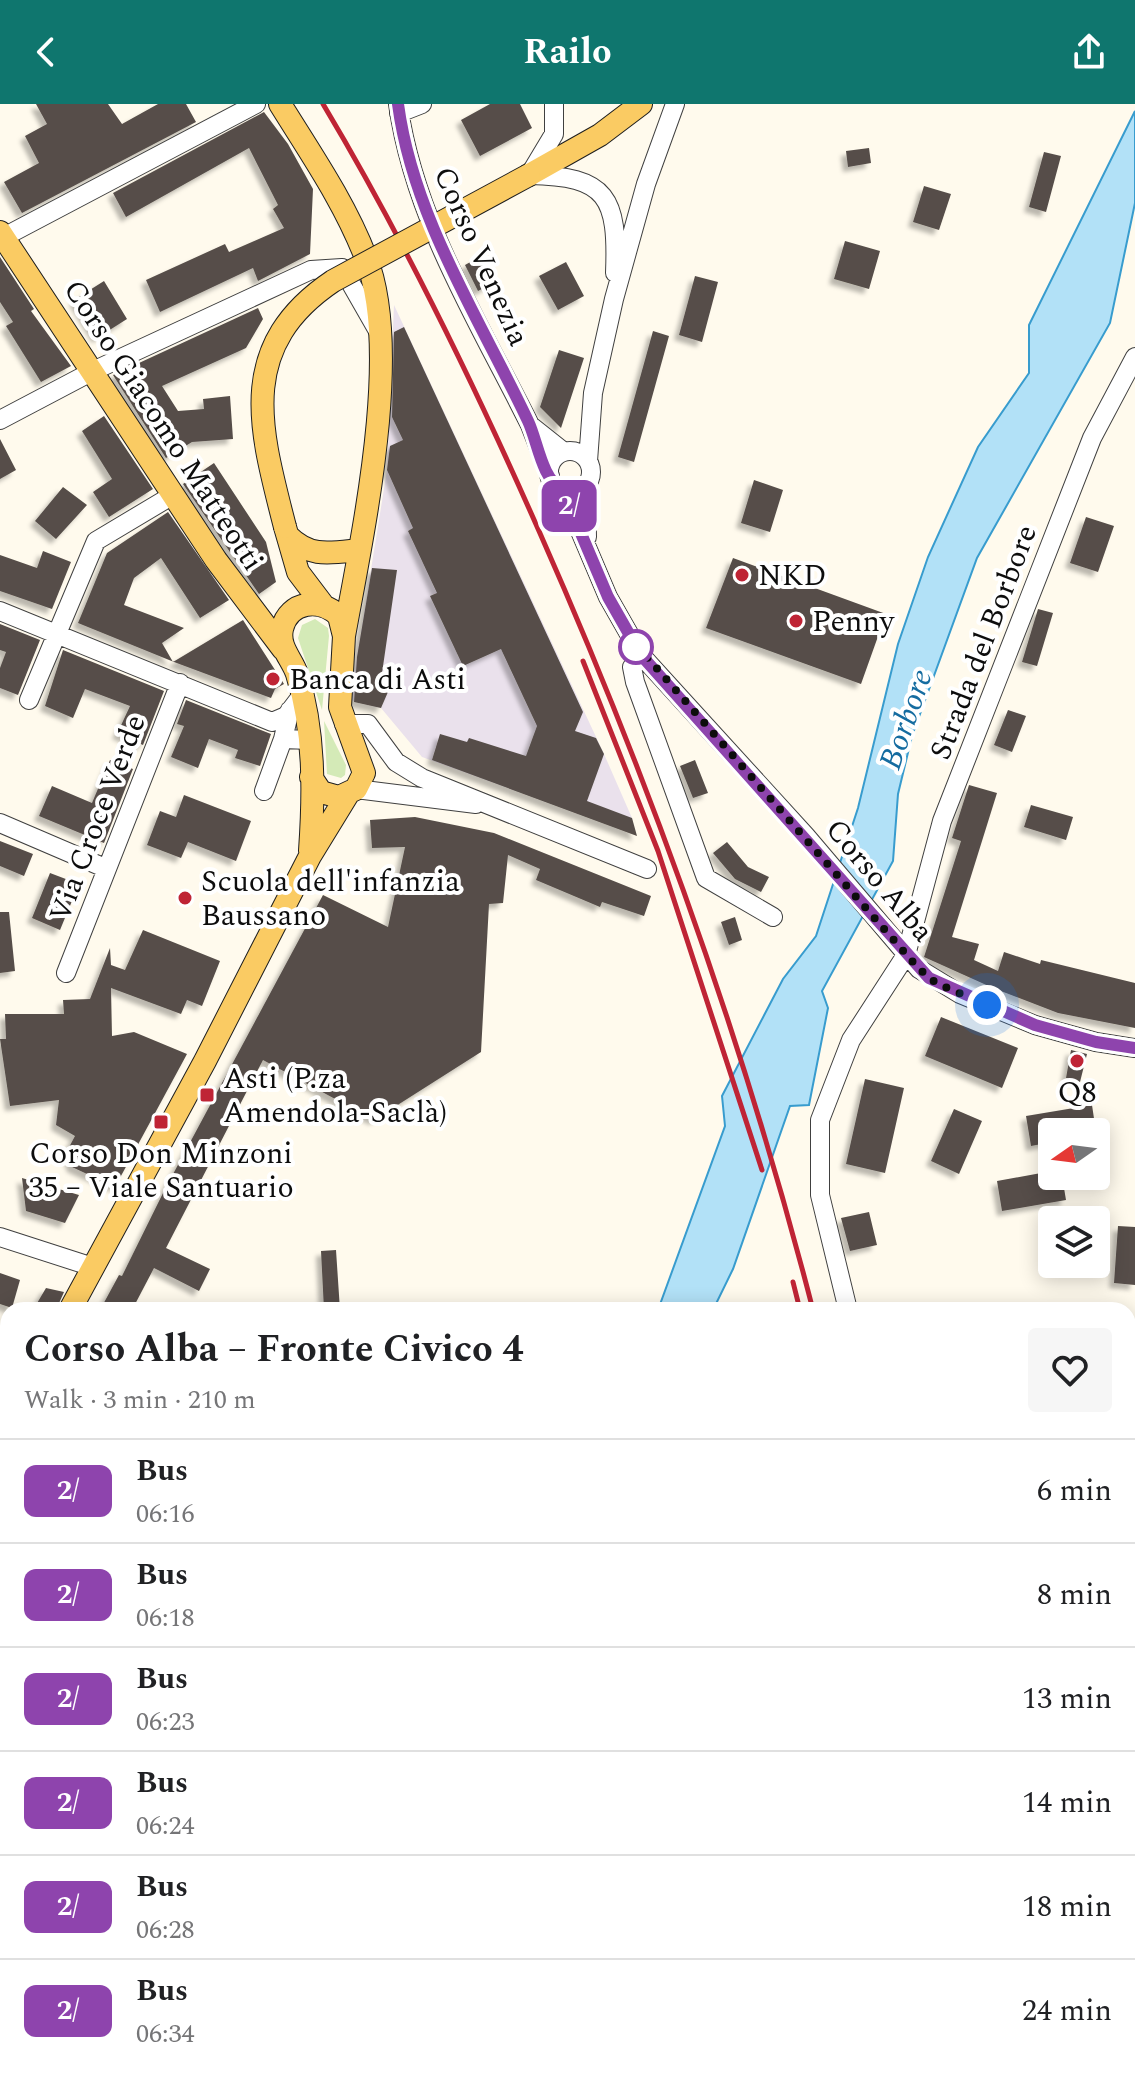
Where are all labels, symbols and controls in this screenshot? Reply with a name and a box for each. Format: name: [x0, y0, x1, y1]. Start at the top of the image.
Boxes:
text: Railo: [523, 25, 612, 80]
icon: back: [24, 30, 68, 74]
icon: share: [1067, 30, 1111, 74]
street label: Corso Venezia: [421, 159, 541, 354]
street label: Corso Giacomo Matteotti: [51, 271, 275, 581]
line badge: 2/: [533, 480, 605, 532]
text: 2/: [558, 484, 580, 527]
street label: Strada del Borbore: [918, 518, 1050, 767]
place label: NKD: [758, 553, 827, 599]
marker: NKD: [733, 566, 751, 584]
place label: Penny: [812, 599, 896, 645]
marker: Penny: [787, 612, 805, 630]
unlabelled marker: [619, 630, 653, 664]
place label: Banca di Asti: [289, 657, 466, 703]
water label: Borbore: [866, 662, 946, 776]
marker: Banca di Asti: [264, 670, 282, 688]
street label: Via Croce Verde: [37, 708, 159, 929]
street label: Corso Alba: [814, 809, 945, 953]
place label: Scuola dell'infanzia Baussano: [201, 859, 460, 939]
marker: Scuola dell'infanzia Baussano: [176, 889, 194, 907]
your location: [967, 985, 1007, 1025]
marker: Q8: [1068, 1052, 1086, 1070]
place label: Asti (P.za Amendola-Saclà): [223, 1056, 447, 1136]
place label: Q8: [1057, 1070, 1097, 1116]
marker: Asti (P.za Amendola-Saclà): [198, 1086, 216, 1104]
marker: Corso Don Minzoni 35 – Viale Santuario: [152, 1113, 170, 1131]
north arrow: [1038, 1118, 1110, 1190]
map controls: [1038, 1118, 1110, 1278]
place label: Corso Don Minzoni 35 – Viale Santuario: [28, 1131, 294, 1211]
button: layers: [1038, 1206, 1110, 1278]
text: Corso Alba – Fronte Civico 4: [24, 1321, 524, 1379]
button: heart: [1028, 1328, 1112, 1412]
text: Walk · 3 min · 210 m: [24, 1380, 256, 1420]
text: Bus: [136, 1448, 188, 1494]
text: 6 min: [1037, 1468, 1112, 1514]
text: 2/: [57, 1469, 79, 1512]
text: 06:16: [136, 1494, 195, 1534]
text: Bus: [136, 1552, 188, 1598]
text: 8 min: [1037, 1572, 1112, 1618]
text: 2/: [57, 1573, 79, 1616]
text: 06:18: [136, 1598, 195, 1638]
text: Bus: [136, 1656, 188, 1702]
text: 13 min: [1022, 1676, 1112, 1722]
text: 2/: [57, 1677, 79, 1720]
text: 06:23: [136, 1702, 195, 1742]
text: Bus: [136, 1760, 188, 1806]
text: 14 min: [1022, 1780, 1112, 1826]
text: 2/: [57, 1781, 79, 1824]
text: 06:24: [136, 1806, 195, 1846]
text: Bus: [136, 1864, 188, 1910]
text: 18 min: [1022, 1884, 1112, 1930]
text: 2/: [57, 1885, 79, 1928]
text: 06:28: [136, 1910, 195, 1950]
text: Bus: [136, 1968, 188, 2014]
text: 24 min: [1022, 1988, 1112, 2034]
text: 2/: [57, 1989, 79, 2032]
text: 06:34: [136, 2014, 195, 2054]

